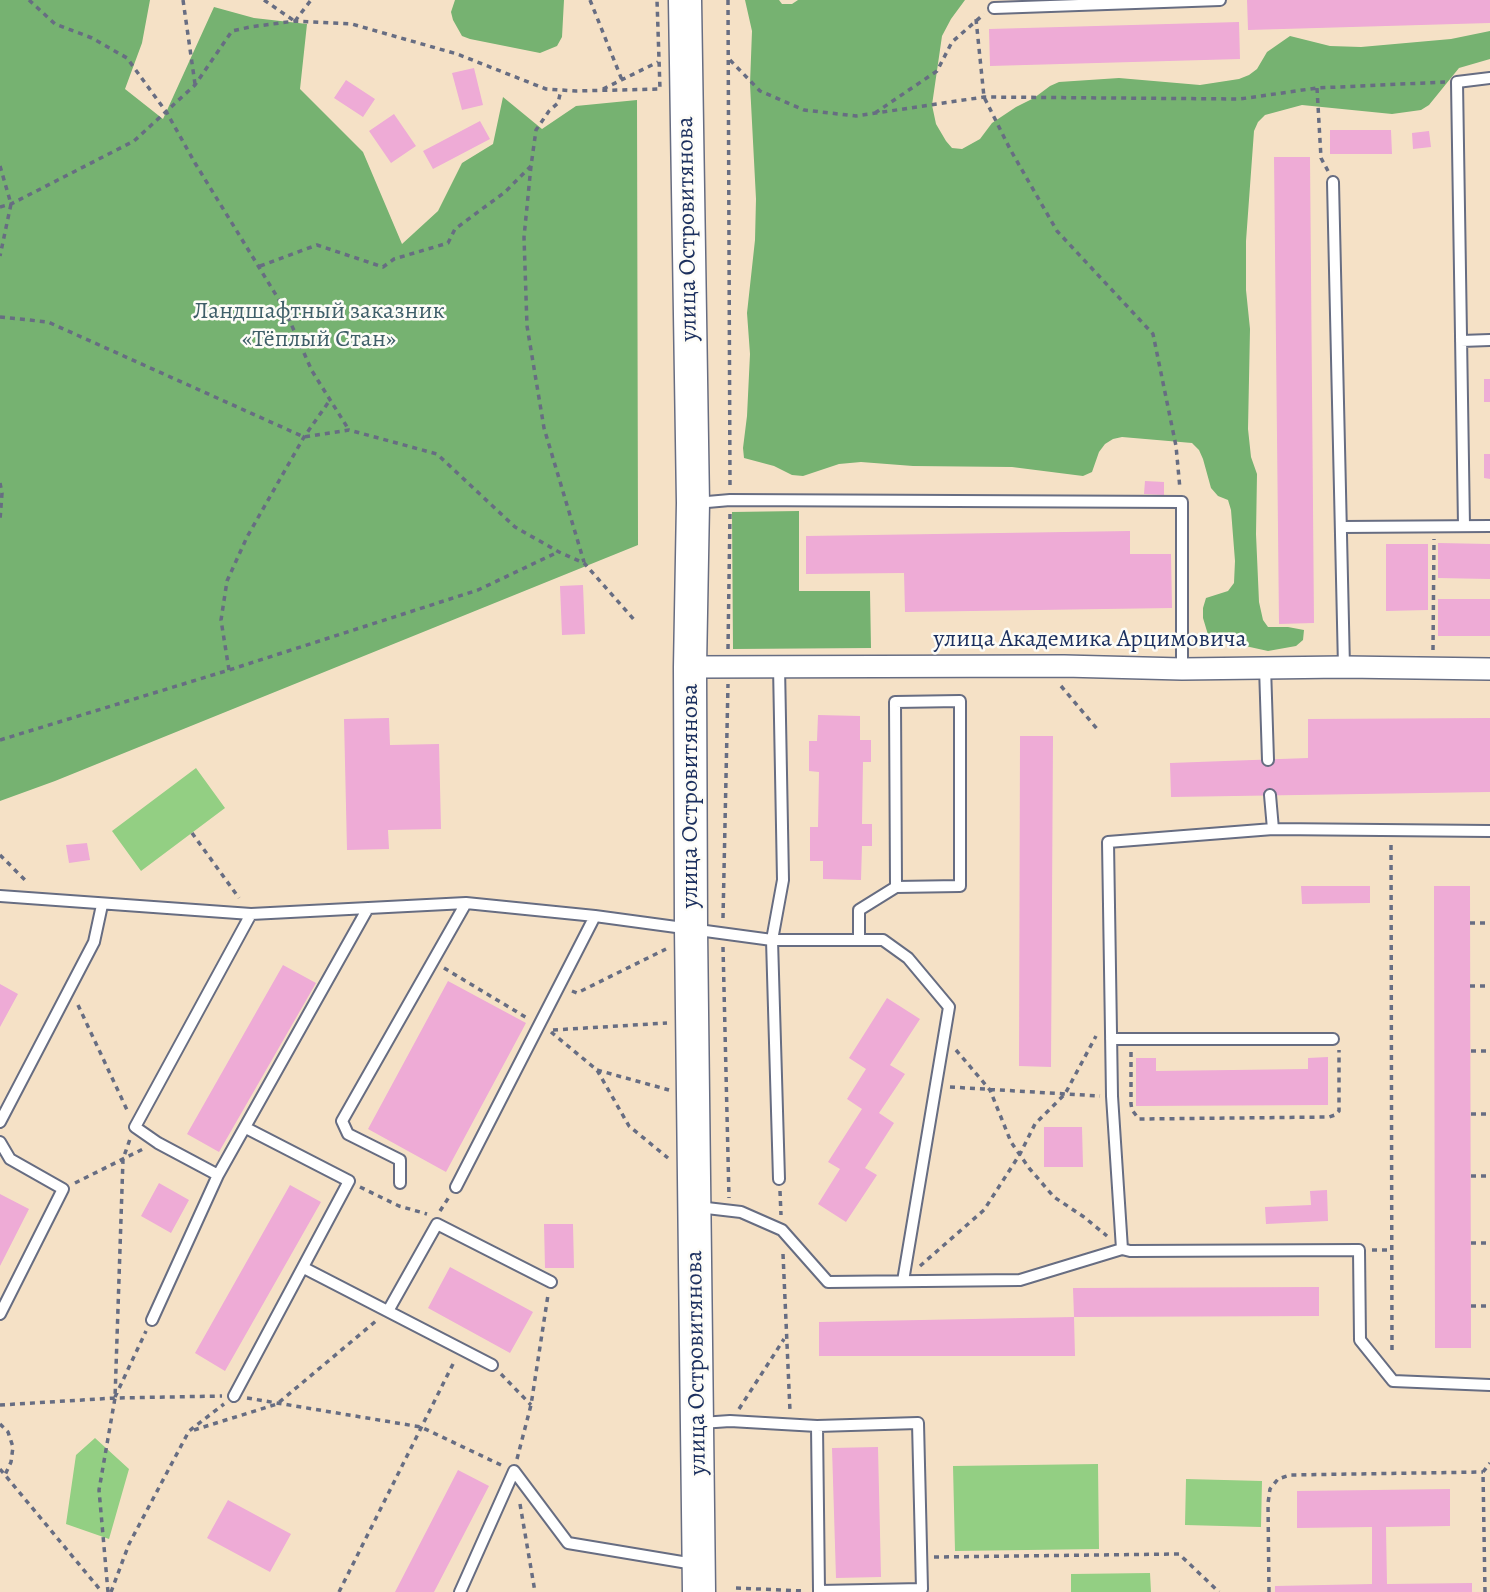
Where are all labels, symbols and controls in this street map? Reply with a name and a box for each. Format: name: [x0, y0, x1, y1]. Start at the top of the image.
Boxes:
street label: улица Островитянова: [672, 116, 704, 342]
park label: Ландшафтный заказник «Тёплый Стан»: [193, 298, 445, 354]
street label: улица Академика Арцимовича: [933, 626, 1247, 654]
street label: улица Островитянова: [677, 684, 705, 908]
street label: улица Островитянова: [681, 1250, 713, 1476]

